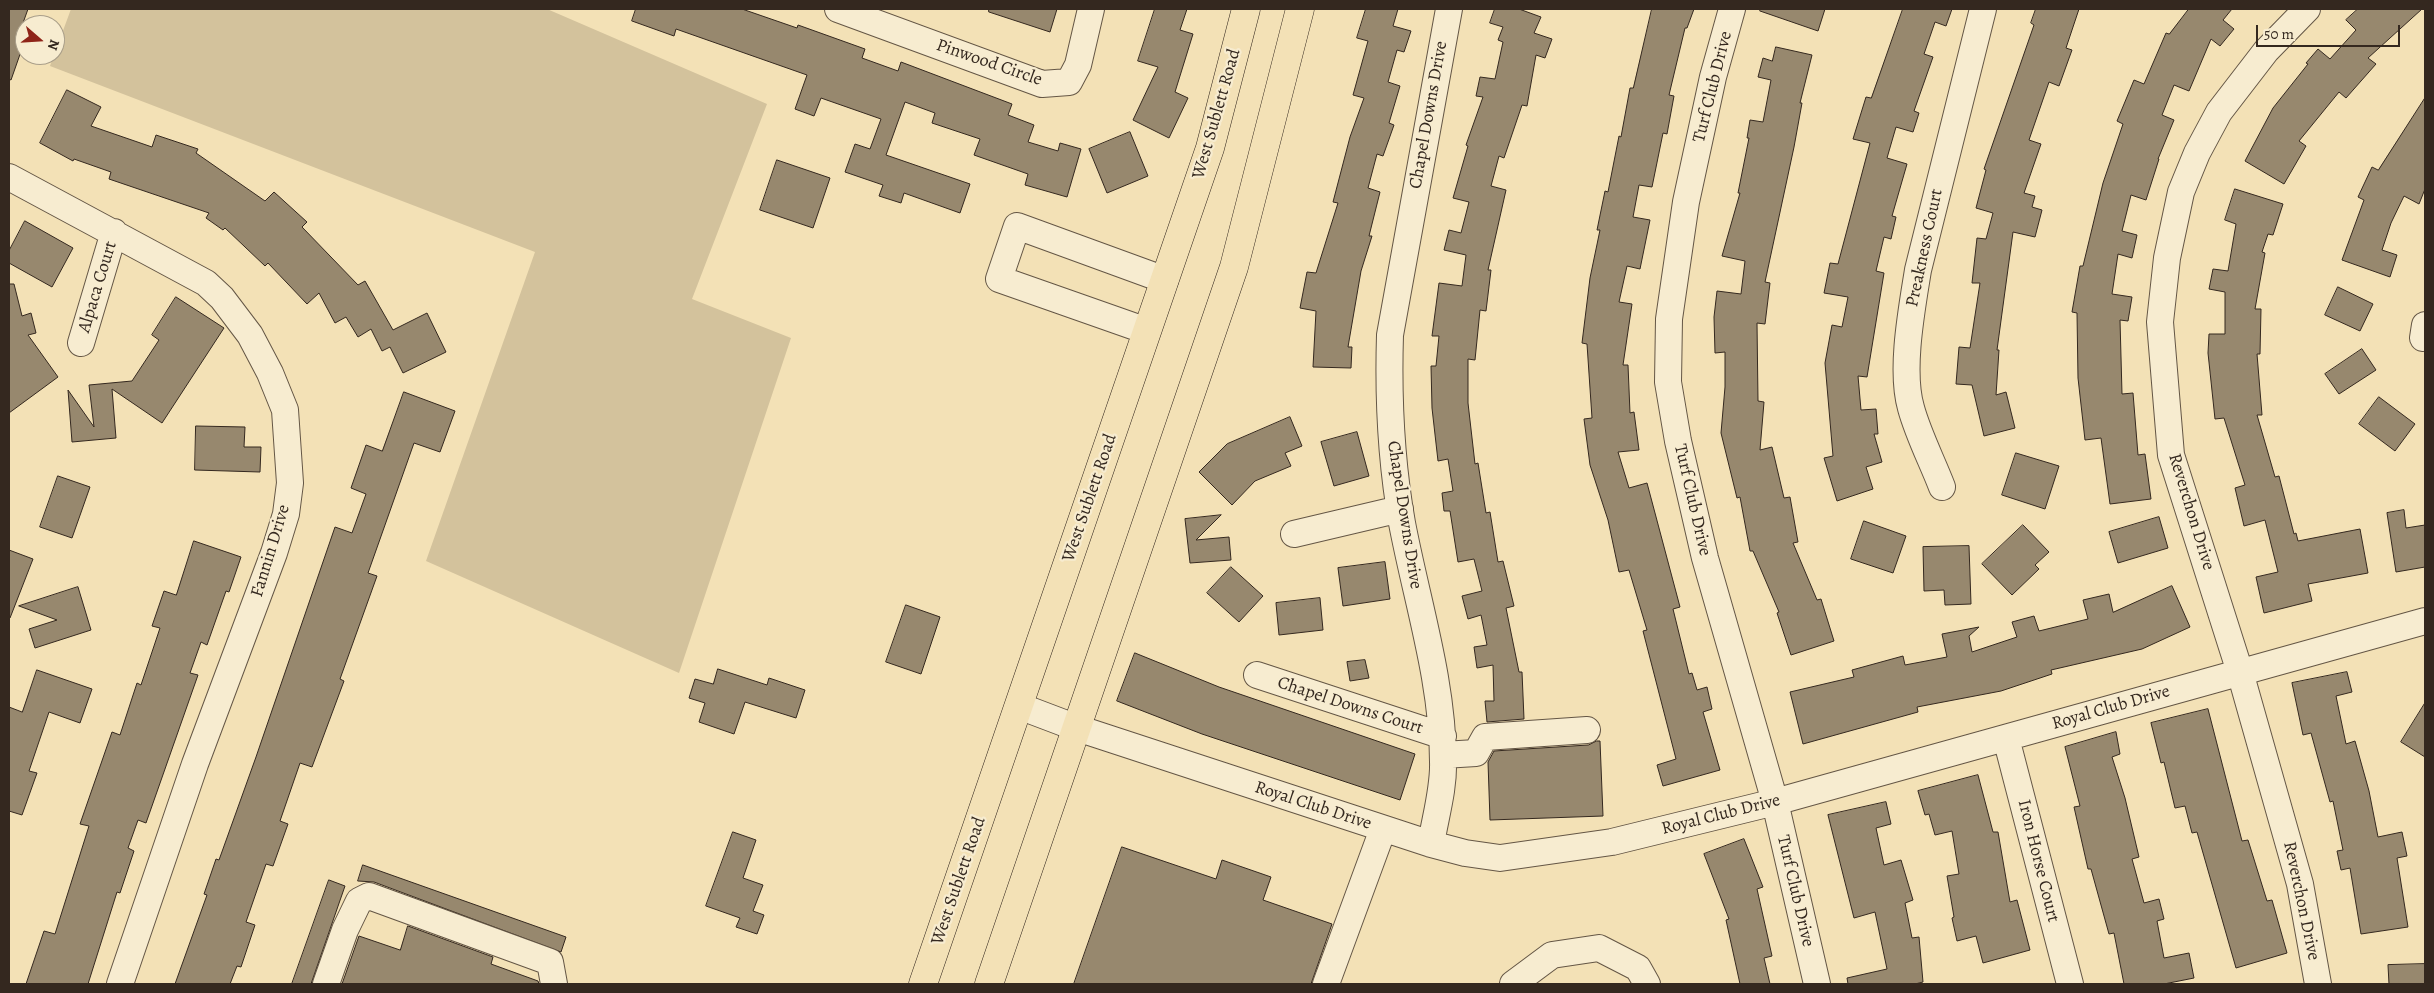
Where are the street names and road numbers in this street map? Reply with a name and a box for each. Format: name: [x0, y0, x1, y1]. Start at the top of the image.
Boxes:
street label: Turf Club Drive: [1689, 29, 1737, 145]
street label: Pinwood Circle: [933, 35, 1045, 91]
street label: Chapel Downs Drive: [1405, 39, 1453, 191]
street label: West Sublett Road: [1188, 47, 1246, 181]
street label: Preakness Court: [1902, 187, 1948, 309]
street label: Alpaca Court: [74, 239, 122, 335]
street label: West Sublett Road: [1058, 431, 1122, 565]
street label: Chapel Downs Drive: [1382, 439, 1426, 591]
street label: Turf Club Drive: [1669, 442, 1715, 558]
street label: Reverchon Drive: [2163, 451, 2219, 573]
street label: Fannin Drive: [247, 502, 295, 600]
street label: Chapel Downs Court: [1274, 672, 1426, 740]
street label: Royal Club Drive: [2050, 681, 2172, 735]
street label: Royal Club Drive: [1252, 777, 1374, 835]
street label: Royal Club Drive: [1659, 790, 1783, 840]
street label: Iron Horse Court: [2012, 797, 2064, 925]
street label: West Sublett Road: [927, 814, 991, 948]
street label: Turf Club Drive: [1772, 833, 1818, 949]
street label: Reverchon Drive: [2278, 840, 2324, 962]

